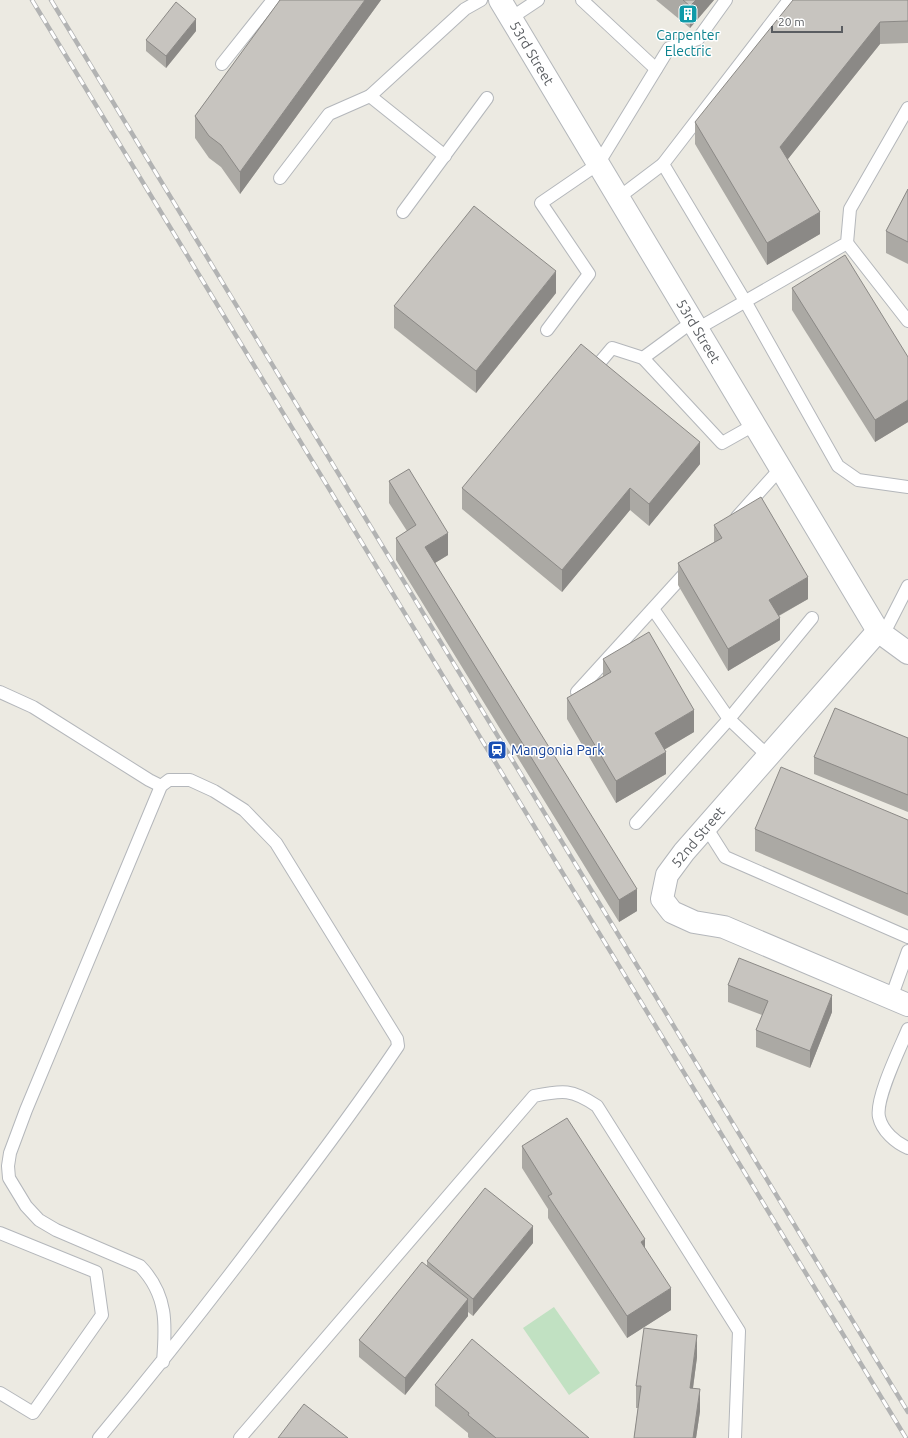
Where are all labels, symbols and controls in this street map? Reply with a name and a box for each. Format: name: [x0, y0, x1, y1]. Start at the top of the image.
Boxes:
building icon: Carpenter Electric: [677, 3, 699, 25]
scale bar: [772, 8, 842, 34]
text: 20 m: [778, 15, 805, 28]
street label: 53rd Street: [507, 18, 557, 88]
place label: Carpenter Electric: [656, 27, 720, 59]
street label: 53rd Street: [673, 296, 724, 366]
station icon: Mangonia Park: [486, 739, 508, 761]
place label: Mangonia Park: [511, 742, 604, 758]
street label: 52nd Street: [668, 803, 728, 871]

